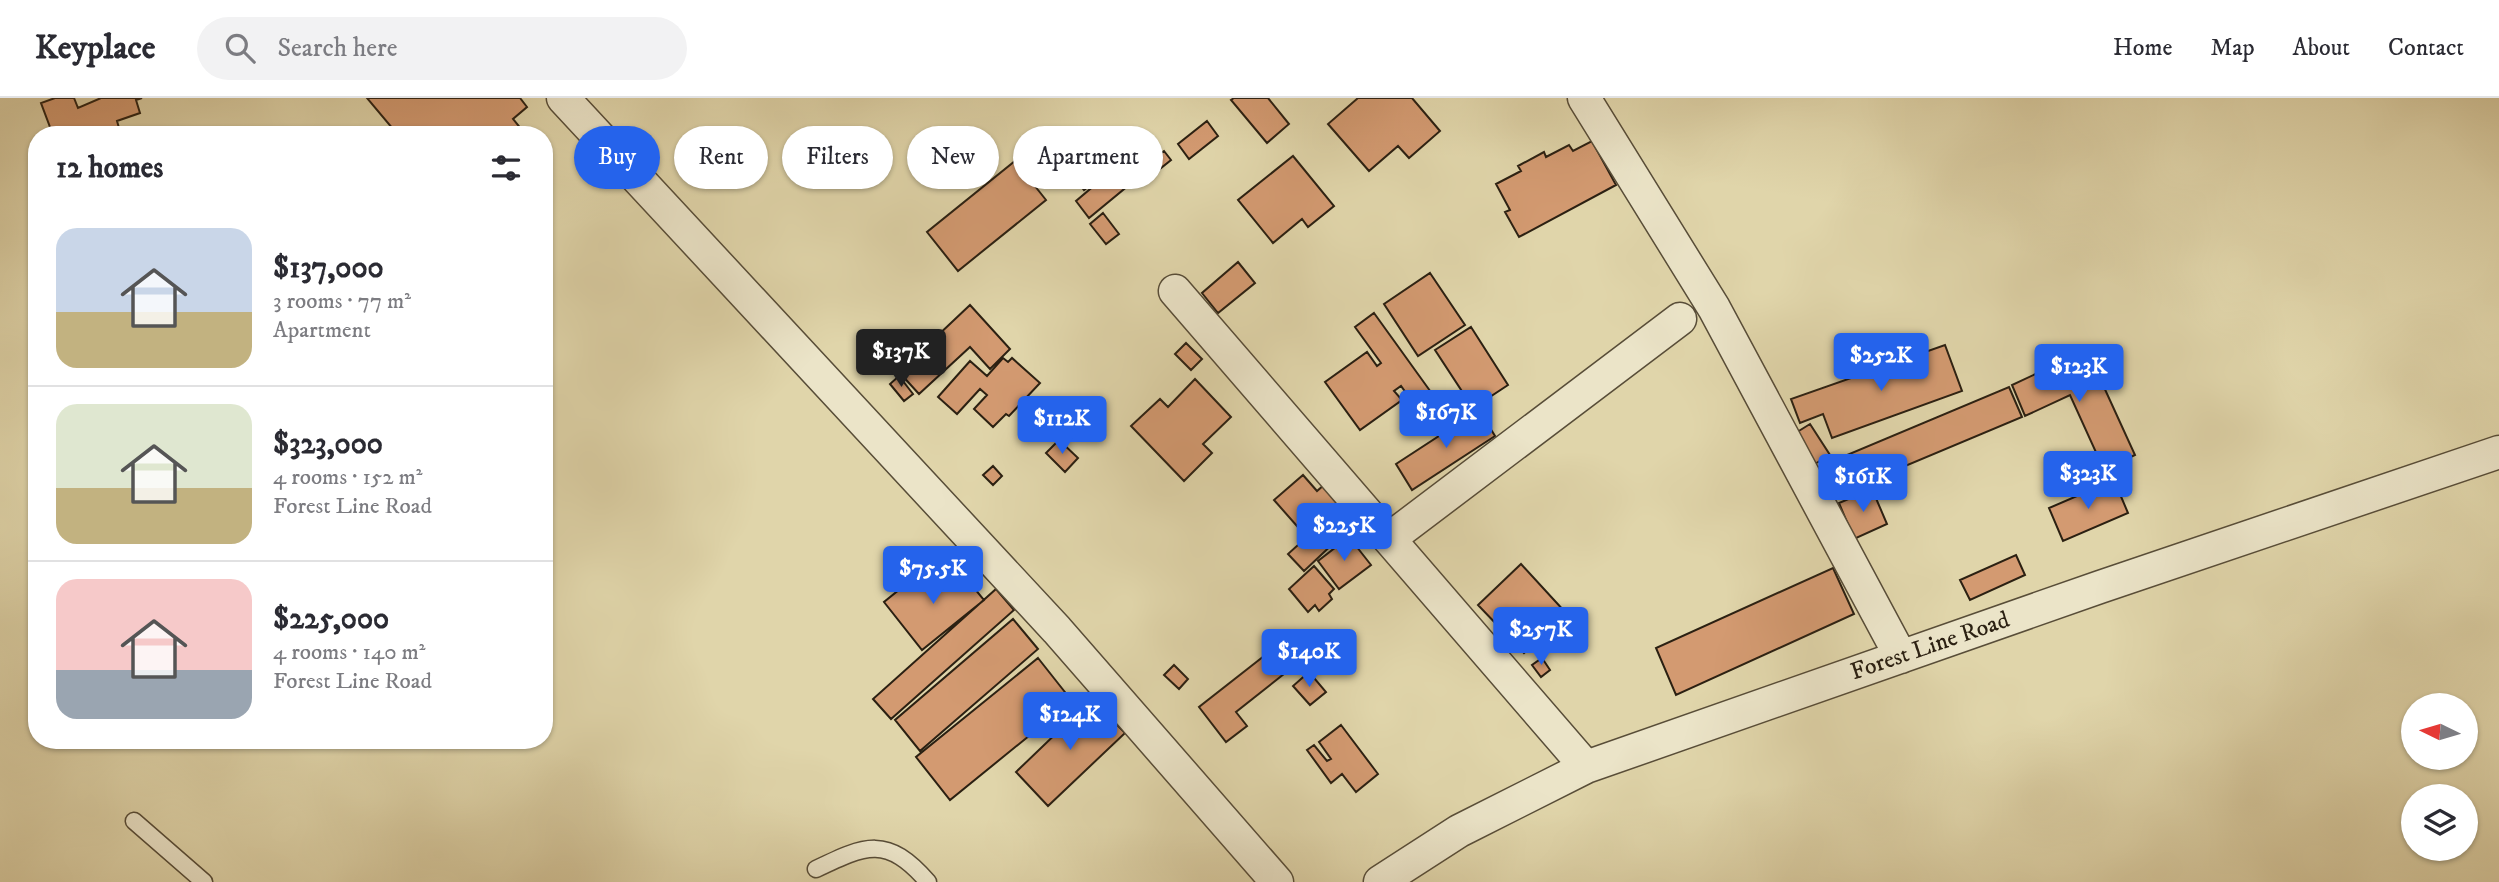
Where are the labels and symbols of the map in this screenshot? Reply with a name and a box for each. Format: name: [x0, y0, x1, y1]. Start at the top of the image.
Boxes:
pin: $137K: [852, 330, 950, 389]
pin: $252K: [1832, 334, 1930, 393]
pin: $123K: [2030, 344, 2128, 404]
pin: $167K: [1397, 390, 1495, 450]
pin: $112K: [1013, 396, 1111, 456]
pin: $323K: [2039, 452, 2137, 511]
pin: $161K: [1814, 454, 1912, 514]
pin: $225K: [1295, 504, 1393, 563]
pin: $75.5K: [876, 546, 990, 606]
street label: Forest Line Road: [1847, 605, 2013, 687]
pin: $257K: [1492, 608, 1590, 667]
pin: $140K: [1260, 630, 1358, 689]
pin: $124K: [1021, 692, 1119, 752]
north arrow: [2401, 693, 2478, 770]

